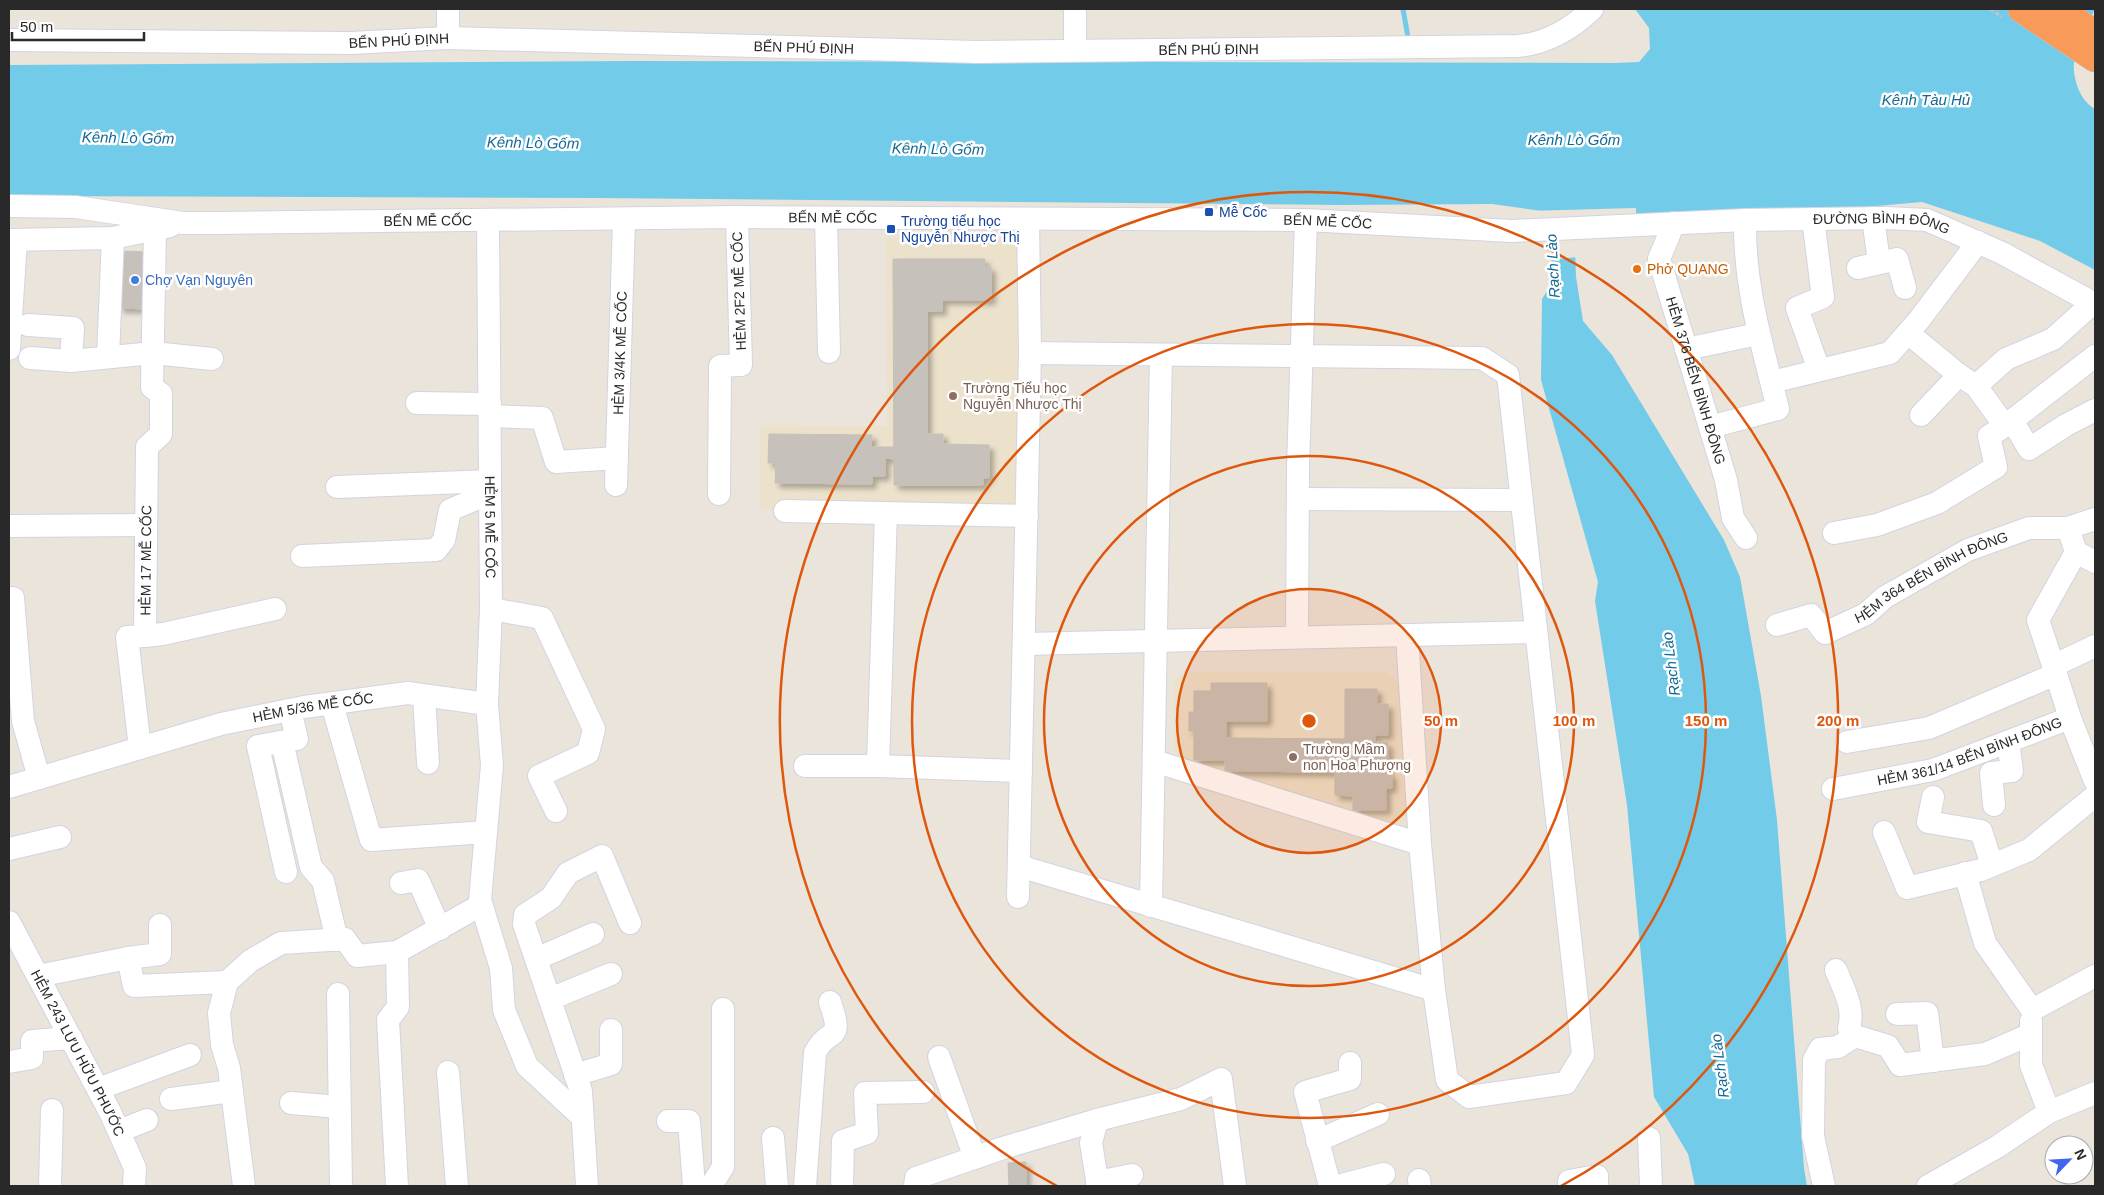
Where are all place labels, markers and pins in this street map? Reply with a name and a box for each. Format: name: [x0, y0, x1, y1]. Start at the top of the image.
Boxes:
place label: Mễ Cốc: [1219, 204, 1267, 220]
marker: Mễ Cốc: [1203, 206, 1215, 218]
place label: Trường tiểu học Nguyễn Nhược Thị: [901, 213, 1020, 245]
marker: Trường tiểu học Nguyễn Nhược Thị: [885, 223, 897, 235]
place label: Phở QUANG: [1647, 261, 1729, 277]
marker: Phở QUANG: [1631, 263, 1643, 275]
place label: Chợ Vạn Nguyên: [145, 272, 253, 288]
marker: Chợ Vạn Nguyên: [129, 274, 141, 286]
place label: Trường Tiểu học Nguyễn Nhược Thị: [963, 380, 1082, 412]
marker: Trường Tiểu học Nguyễn Nhược Thị: [947, 390, 959, 402]
centre of rings: [1300, 712, 1318, 730]
place label: Trường Mầm non Hoa Phượng: [1303, 741, 1411, 773]
marker: Trường Mầm non Hoa Phượng: [1287, 751, 1299, 763]

